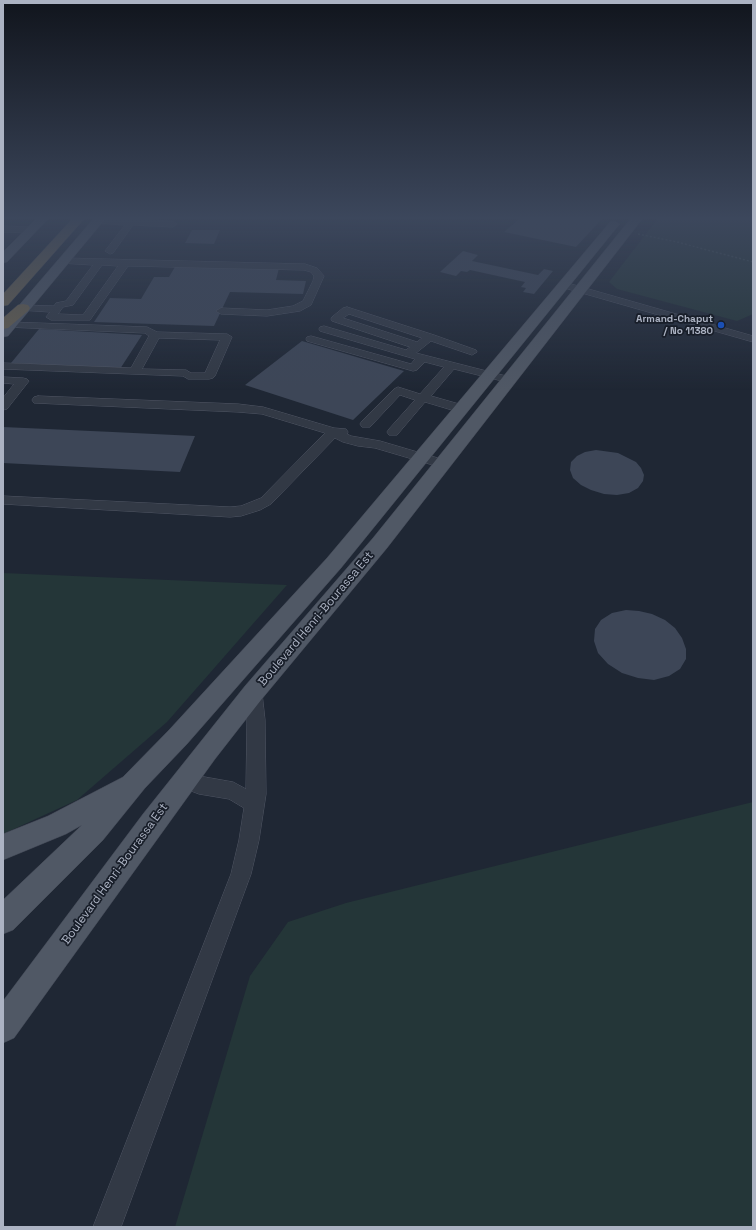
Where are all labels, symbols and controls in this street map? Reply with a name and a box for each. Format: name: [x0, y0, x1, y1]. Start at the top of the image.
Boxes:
place label: Armand-Chaput / No 11380: [636, 313, 713, 336]
marker: Armand-Chaput / No 11380: [716, 320, 726, 330]
street label: Boulevard Henri-Bourassa Est: [256, 549, 376, 689]
street label: Boulevard Henri-Bourassa Est: [59, 801, 171, 947]

